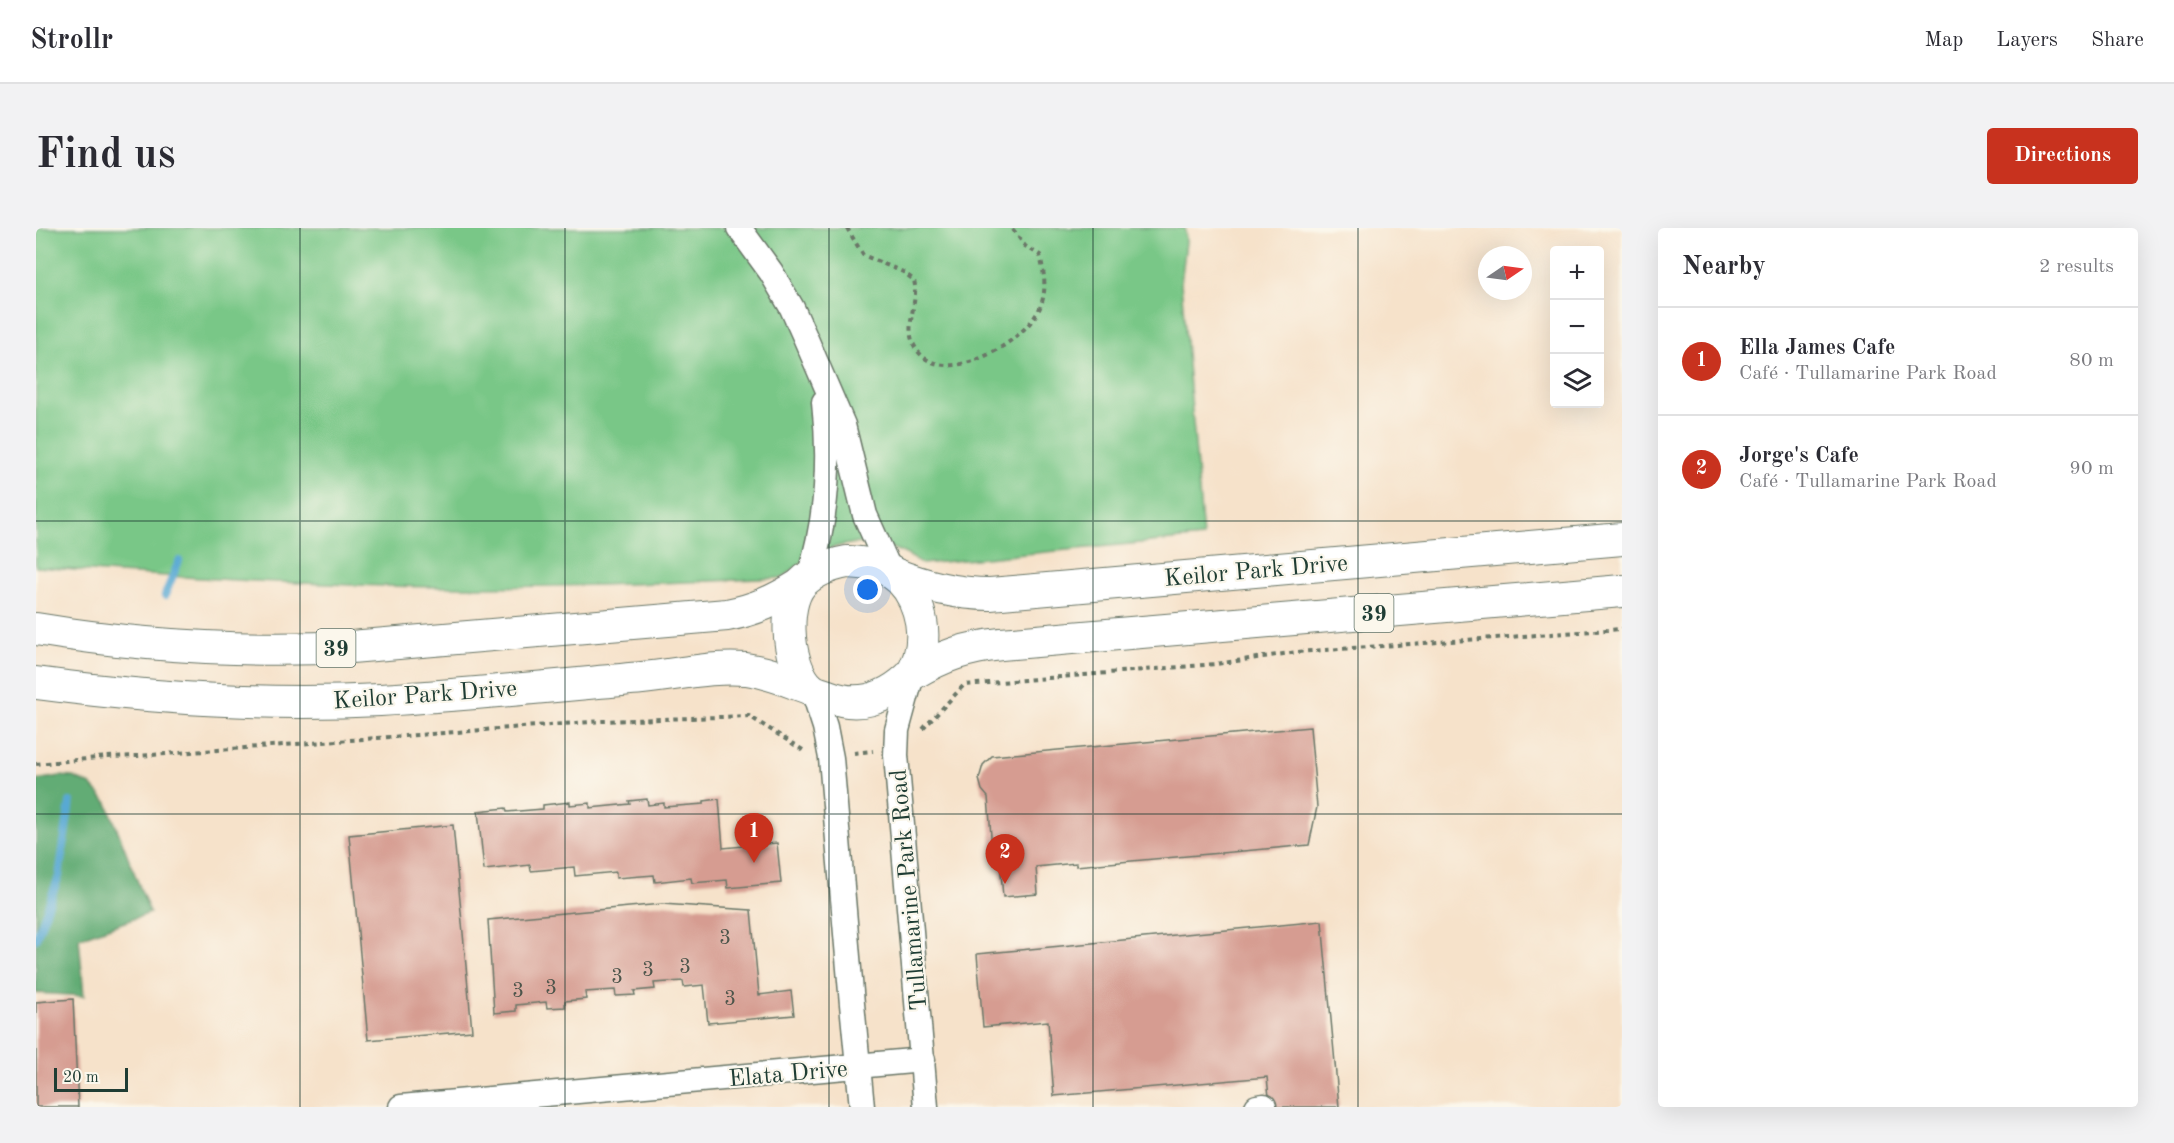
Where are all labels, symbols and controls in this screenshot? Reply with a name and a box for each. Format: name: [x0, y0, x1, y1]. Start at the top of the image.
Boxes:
text: Strollr: [30, 27, 113, 55]
text: Map: [1924, 30, 1963, 51]
text: Layers: [1996, 30, 2058, 51]
text: Share: [2091, 30, 2144, 51]
button: Directions: [1987, 128, 2138, 184]
text: Find us: [36, 135, 175, 177]
north arrow: [1478, 246, 1532, 300]
map controls: [1550, 246, 1604, 408]
button: +: [1550, 246, 1604, 300]
text: Nearby: [1682, 254, 1766, 280]
text: 2 results: [2039, 257, 2114, 277]
button: −: [1550, 300, 1604, 354]
text: Ella James Cafe: [1739, 337, 1896, 359]
text: 1: [1696, 351, 1707, 371]
text: 80 m: [2069, 351, 2114, 371]
button: layers: [1550, 354, 1604, 408]
text: Café · Tullamarine Park Road: [1739, 364, 1997, 384]
text: Jorge's Cafe: [1739, 445, 1859, 467]
text: 2: [1696, 459, 1707, 479]
text: 90 m: [2069, 459, 2114, 479]
text: Café · Tullamarine Park Road: [1739, 472, 1997, 492]
street label: Keilor Park Drive: [1163, 552, 1349, 592]
your location: [853, 575, 882, 604]
road number: 39: [1354, 594, 1394, 632]
road number: 39: [316, 629, 356, 667]
street label: Keilor Park Drive: [332, 678, 518, 714]
street label: Tullamarine Park Road: [887, 768, 933, 1012]
pin: 1: [734, 814, 774, 863]
pin: 2: [986, 834, 1024, 884]
house number: 3: [719, 928, 731, 949]
house number: 3: [679, 957, 691, 978]
house number: 3: [642, 960, 654, 981]
house number: 3: [611, 967, 623, 988]
house number: 3: [545, 978, 557, 999]
house number: 3: [512, 981, 524, 1002]
house number: 3: [724, 989, 736, 1010]
street label: Elata Drive: [728, 1058, 849, 1092]
scale bar: [54, 1065, 128, 1092]
text: 20 m: [63, 1070, 99, 1086]

